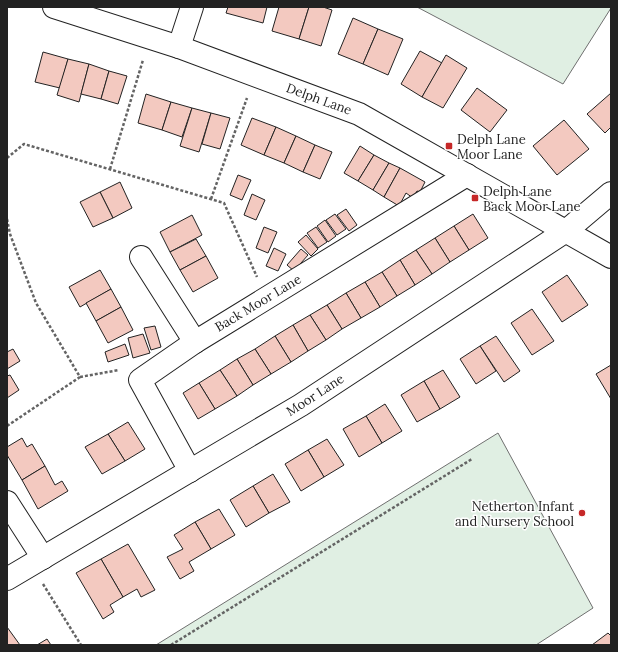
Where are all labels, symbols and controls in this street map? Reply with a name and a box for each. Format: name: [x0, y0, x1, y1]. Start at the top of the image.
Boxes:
street label: Delph Lane: [284, 79, 354, 119]
place label: Delph Lane Moor Lane: [457, 131, 526, 163]
marker: Delph Lane Moor Lane: [444, 141, 454, 151]
place label: Delph Lane Back Moor Lane: [483, 183, 581, 215]
marker: Delph Lane Back Moor Lane: [470, 193, 480, 203]
street label: Back Moor Lane: [212, 271, 304, 335]
street label: Moor Lane: [283, 370, 347, 420]
place label: Netherton Infant and Nursery School: [455, 498, 574, 530]
marker: Netherton Infant and Nursery School: [577, 508, 587, 518]

